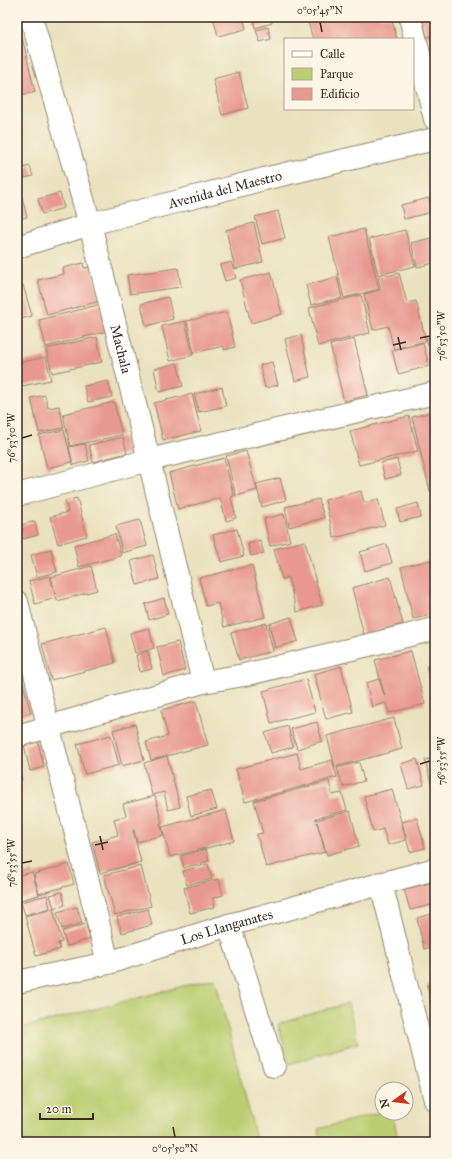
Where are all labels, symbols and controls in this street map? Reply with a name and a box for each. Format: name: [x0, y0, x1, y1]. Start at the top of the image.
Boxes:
text: 0°05'45"N: [297, 5, 343, 17]
legend: [284, 38, 414, 110]
text: Calle: [320, 47, 345, 61]
text: Parque: [320, 67, 353, 82]
text: Edificio: [320, 87, 359, 101]
street label: Avenida del Maestro: [165, 167, 284, 212]
text: 76°53'50"W: [436, 311, 448, 361]
street label: Machala: [107, 323, 136, 375]
text: 76°53'50"W: [6, 413, 18, 463]
text: 76°53'55"W: [436, 736, 448, 785]
text: 76°53'55"W: [6, 838, 18, 887]
street label: Los Llanganates: [178, 905, 274, 948]
north arrow: [374, 1081, 414, 1121]
scale bar: [40, 1095, 93, 1121]
text: N: [377, 1097, 392, 1109]
text: 20 m: [46, 1102, 72, 1116]
text: 0°05'50"N: [152, 1143, 199, 1155]

